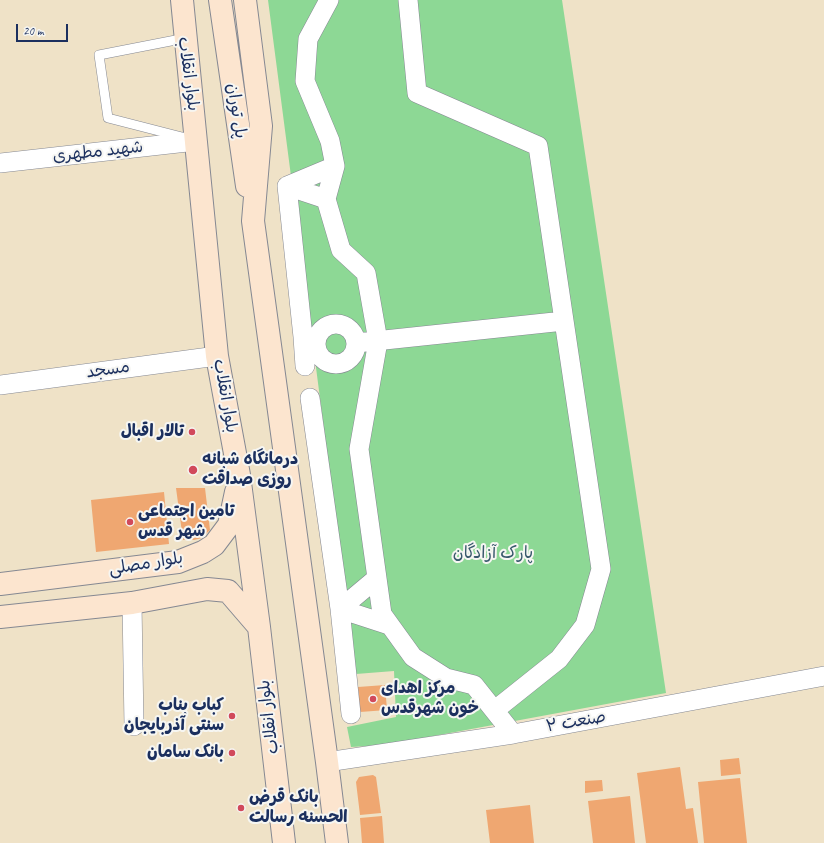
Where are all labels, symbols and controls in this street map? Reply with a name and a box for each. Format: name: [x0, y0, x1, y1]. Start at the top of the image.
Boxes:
scale bar: [18, 16, 70, 42]
text: 20 m: [23, 23, 43, 39]
street label: بلوار انقلاب: [173, 36, 203, 112]
street label: پل توران: [222, 82, 250, 140]
street label: شهید مطهری: [52, 137, 144, 167]
street label: مسجد: [85, 357, 131, 383]
street label: بلوار انقلاب: [208, 357, 242, 435]
place label: تالار اقبال: [121, 422, 184, 442]
marker: تالار اقبال: [187, 427, 197, 437]
place label: درمانگاه شبانه روزی صداقت: [202, 450, 298, 490]
marker: درمانگاه شبانه روزی صداقت: [187, 464, 199, 476]
place label: تامین اجتماعی شهر قدس: [138, 502, 234, 542]
marker: تامین اجتماعی شهر قدس: [125, 517, 135, 527]
park label: پارک آزادگان: [453, 544, 533, 564]
street label: بلوار مصلی: [107, 548, 185, 580]
street label: بلوار انقلاب: [254, 679, 284, 755]
place label: مرکز اهدای خون شهرقدس: [381, 679, 479, 719]
marker: مرکز اهدای خون شهرقدس: [368, 694, 378, 704]
place label: کباب بناب سنتی آذربایجان: [124, 696, 224, 736]
street label: صنعت ۲: [545, 707, 607, 737]
marker: کباب بناب سنتی آذربایجان: [227, 711, 237, 721]
place label: بانک سامان: [147, 743, 224, 763]
marker: بانک سامان: [227, 748, 237, 758]
place label: بانک قرض الحسنه رسالت: [249, 788, 348, 828]
marker: بانک قرض الحسنه رسالت: [236, 803, 246, 813]

